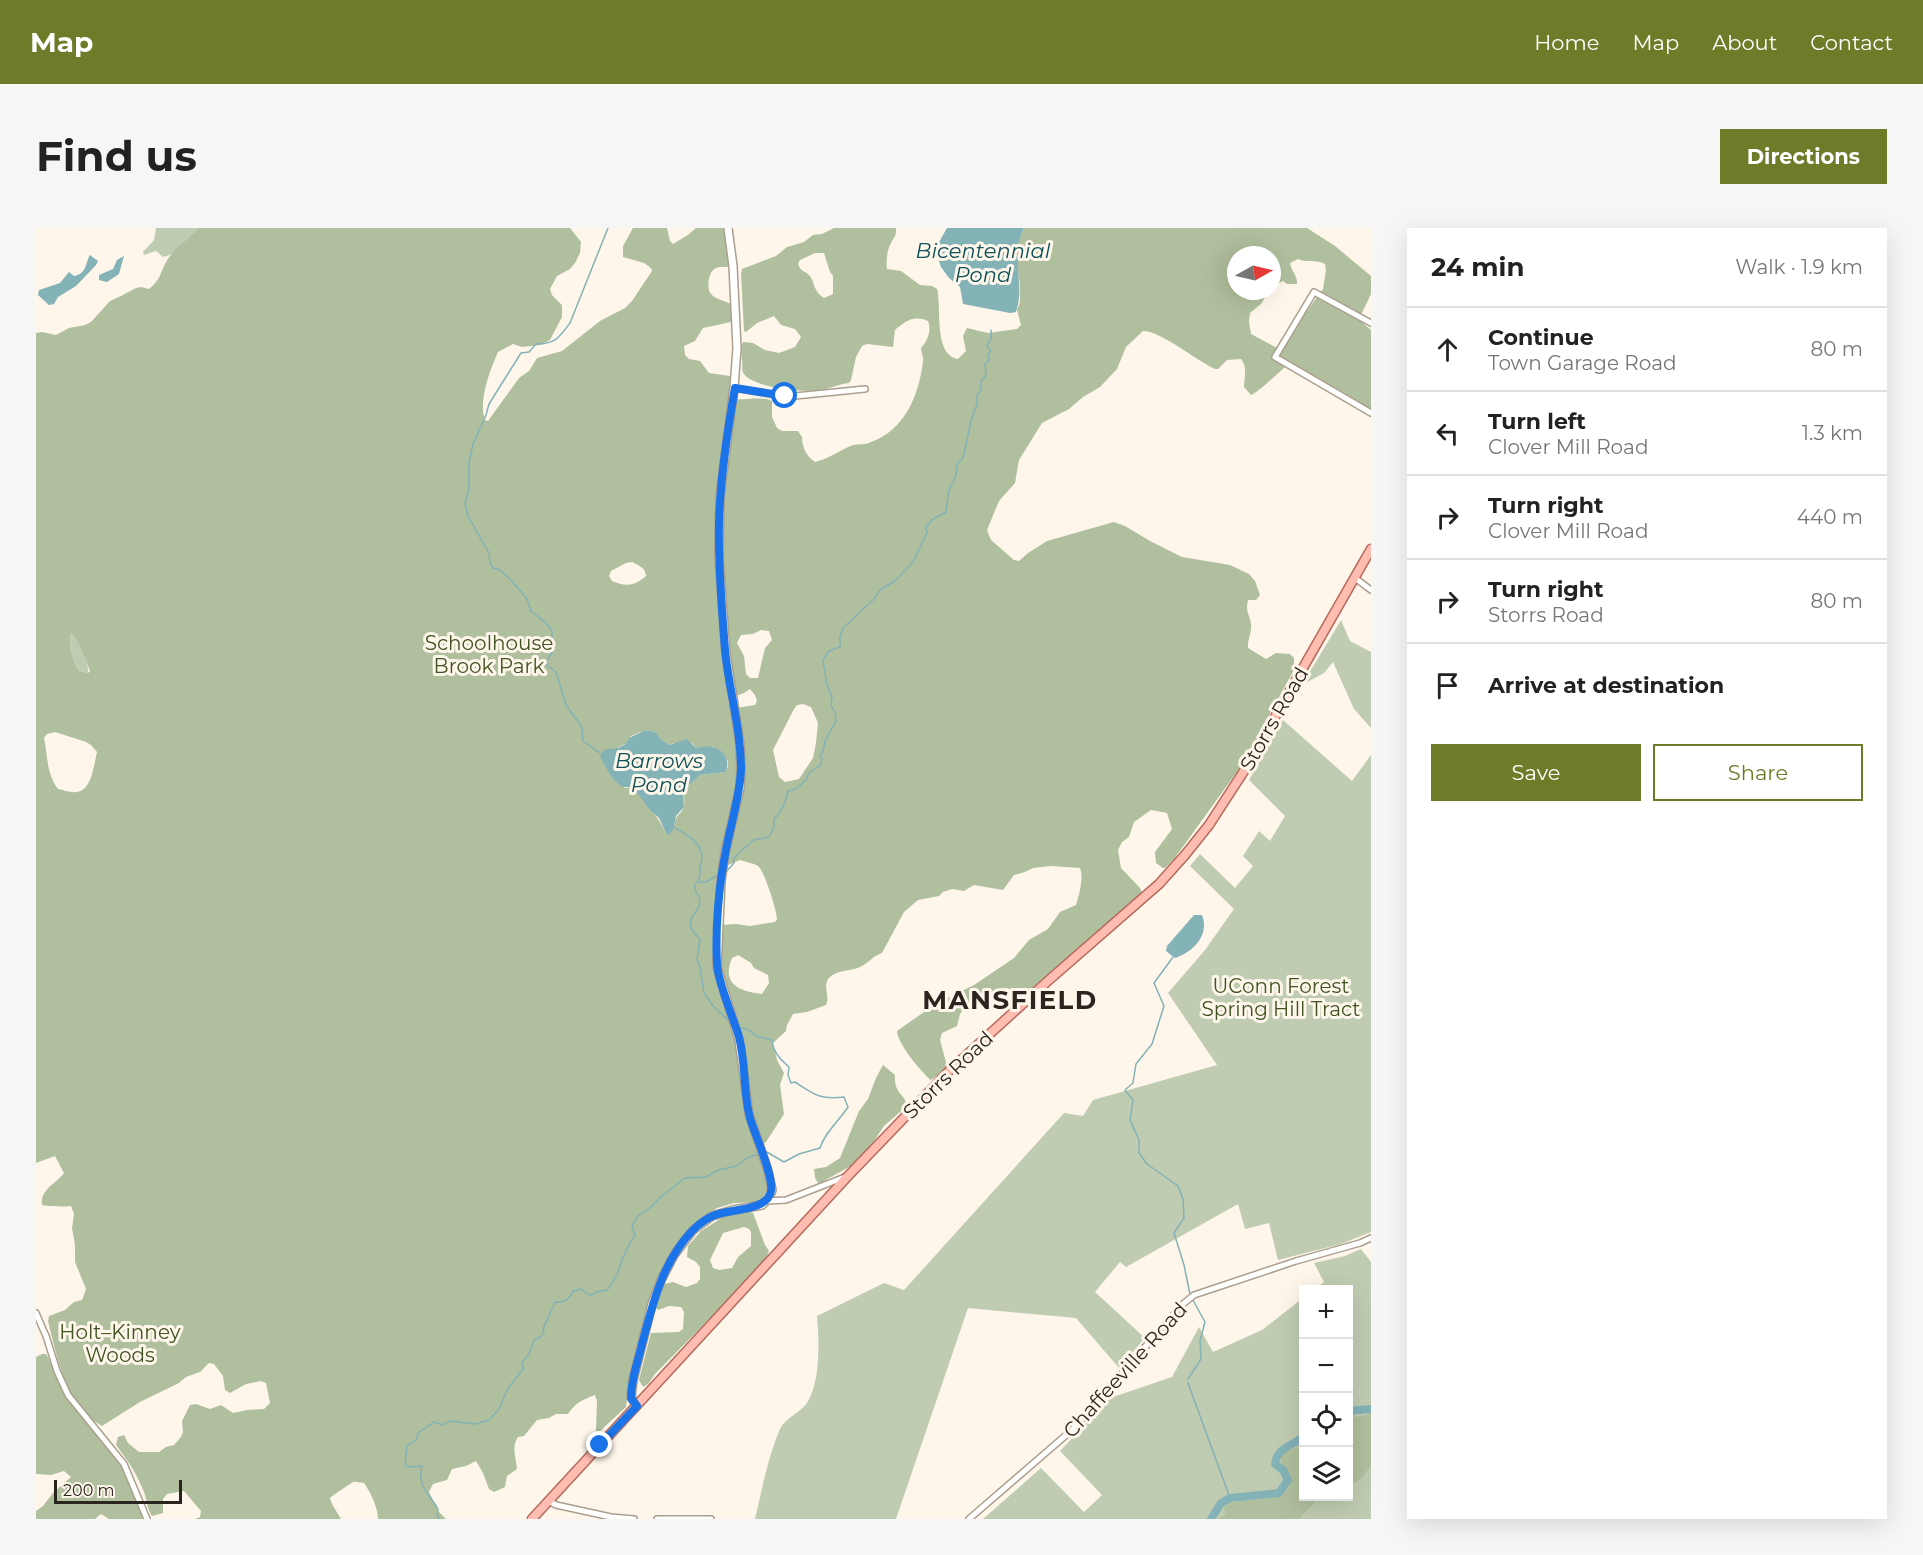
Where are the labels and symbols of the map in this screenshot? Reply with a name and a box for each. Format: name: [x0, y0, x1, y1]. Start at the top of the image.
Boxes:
water label: Bicentennial Pond: [916, 238, 1051, 287]
north arrow: [1227, 246, 1281, 300]
route start: [771, 382, 797, 408]
park label: Schoolhouse Brook Park: [425, 631, 553, 678]
street label: Storrs Road: [1235, 663, 1313, 775]
water label: Barrows Pond: [615, 748, 703, 797]
park label: UConn Forest Spring Hill Tract: [1202, 974, 1360, 1021]
district label: MANSFIELD: [922, 984, 1098, 1016]
street label: Storrs Road: [898, 1026, 998, 1124]
street label: Chaffeeville Road: [1058, 1298, 1192, 1442]
park label: Holt–Kinney Woods: [59, 1320, 181, 1367]
route end: [586, 1431, 612, 1457]
scale bar: [54, 1477, 182, 1504]

